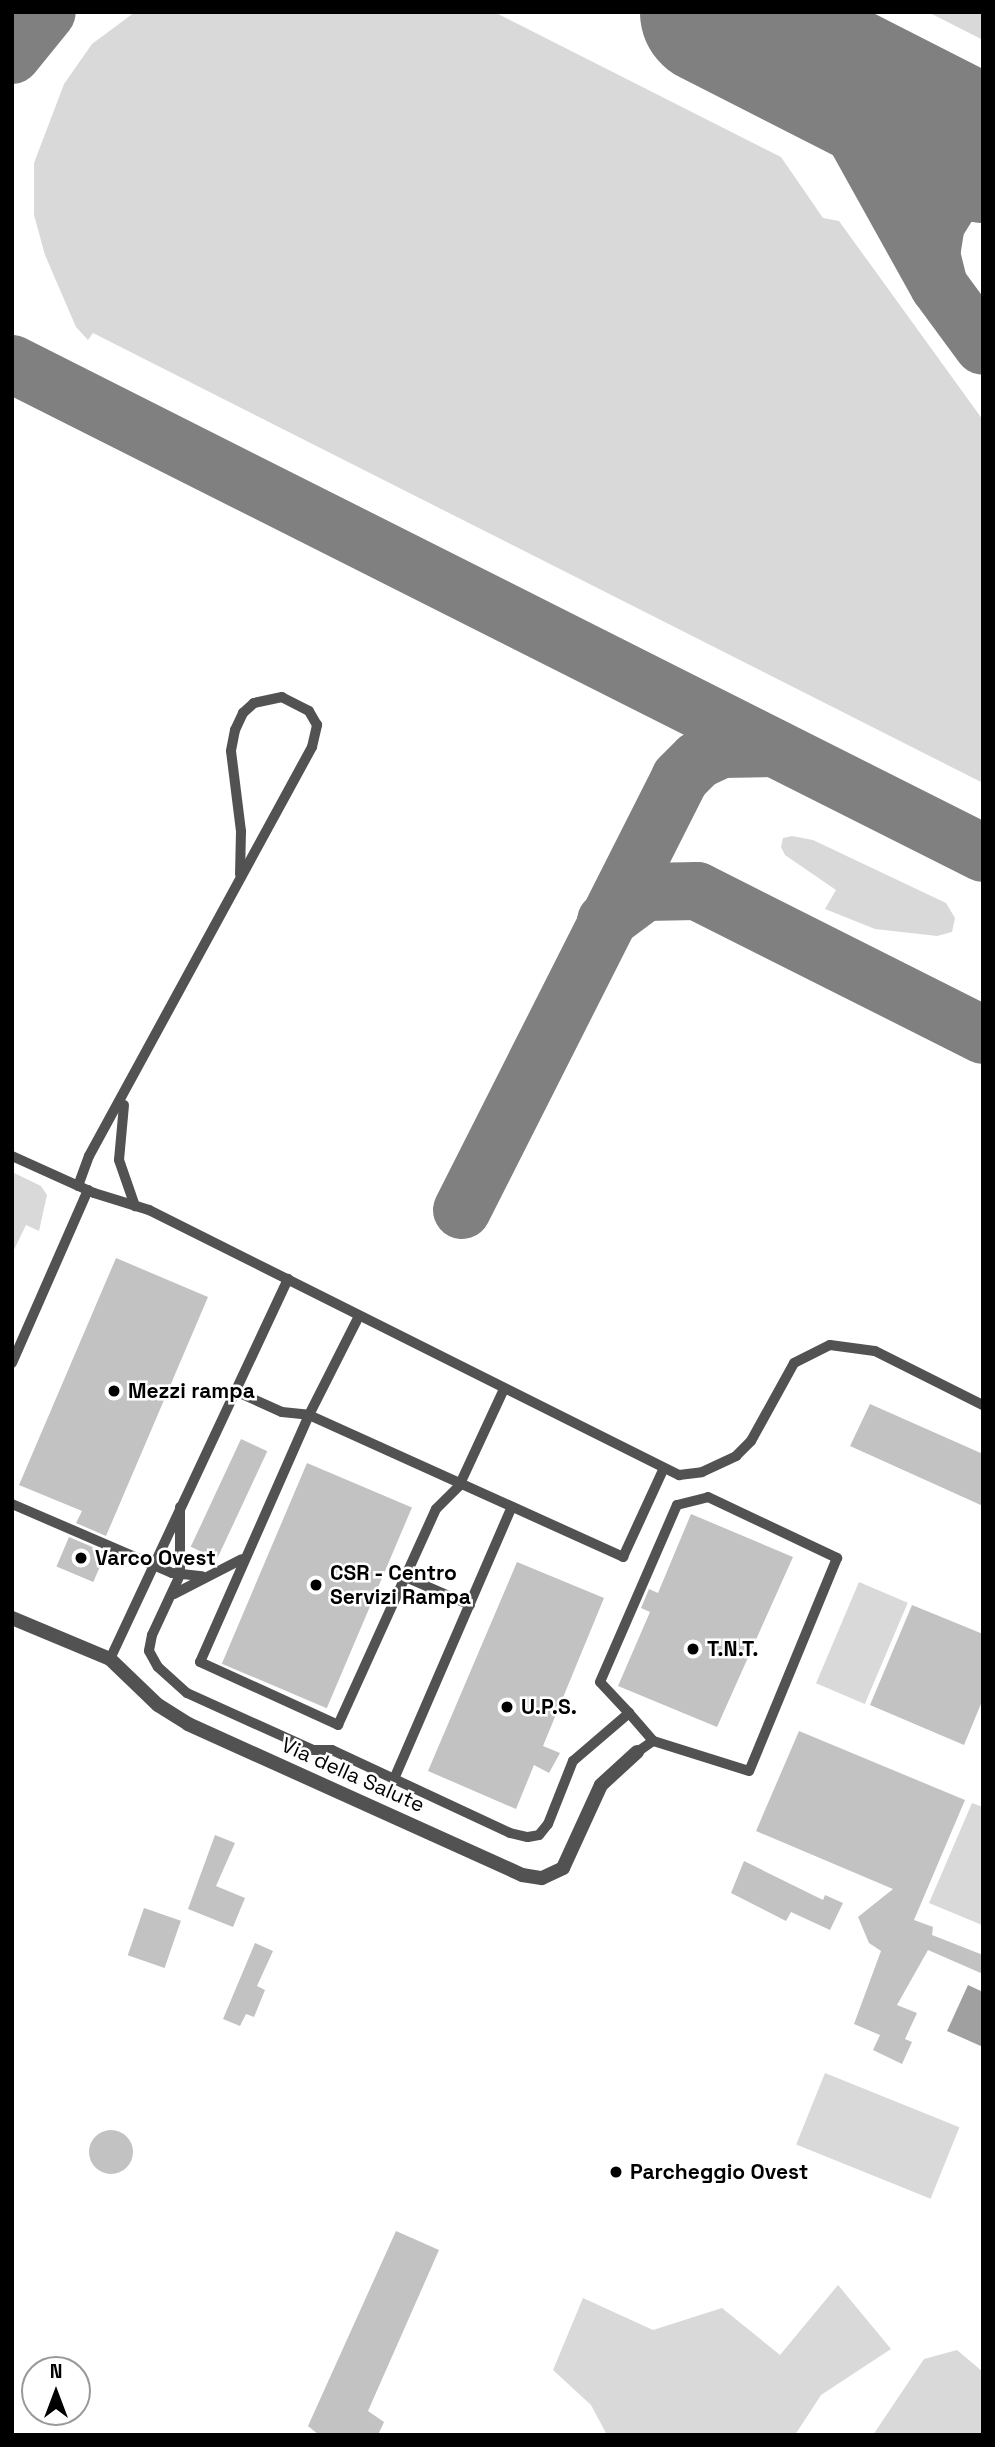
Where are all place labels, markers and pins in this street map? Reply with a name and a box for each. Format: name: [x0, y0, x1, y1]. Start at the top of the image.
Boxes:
place label: Mezzi rampa: [128, 1378, 255, 1404]
marker: Mezzi rampa: [106, 1383, 122, 1399]
place label: Varco Ovest: [95, 1545, 216, 1571]
marker: Varco Ovest: [73, 1550, 89, 1566]
place label: CSR - Centro Servizi Rampa: [330, 1560, 471, 1610]
marker: CSR - Centro Servizi Rampa: [308, 1577, 324, 1593]
place label: T.N.T.: [707, 1636, 758, 1662]
marker: T.N.T.: [685, 1641, 701, 1657]
place label: U.P.S.: [521, 1694, 577, 1720]
marker: U.P.S.: [499, 1699, 515, 1715]
place label: Parcheggio Ovest: [630, 2159, 808, 2185]
marker: Parcheggio Ovest: [608, 2164, 624, 2180]

